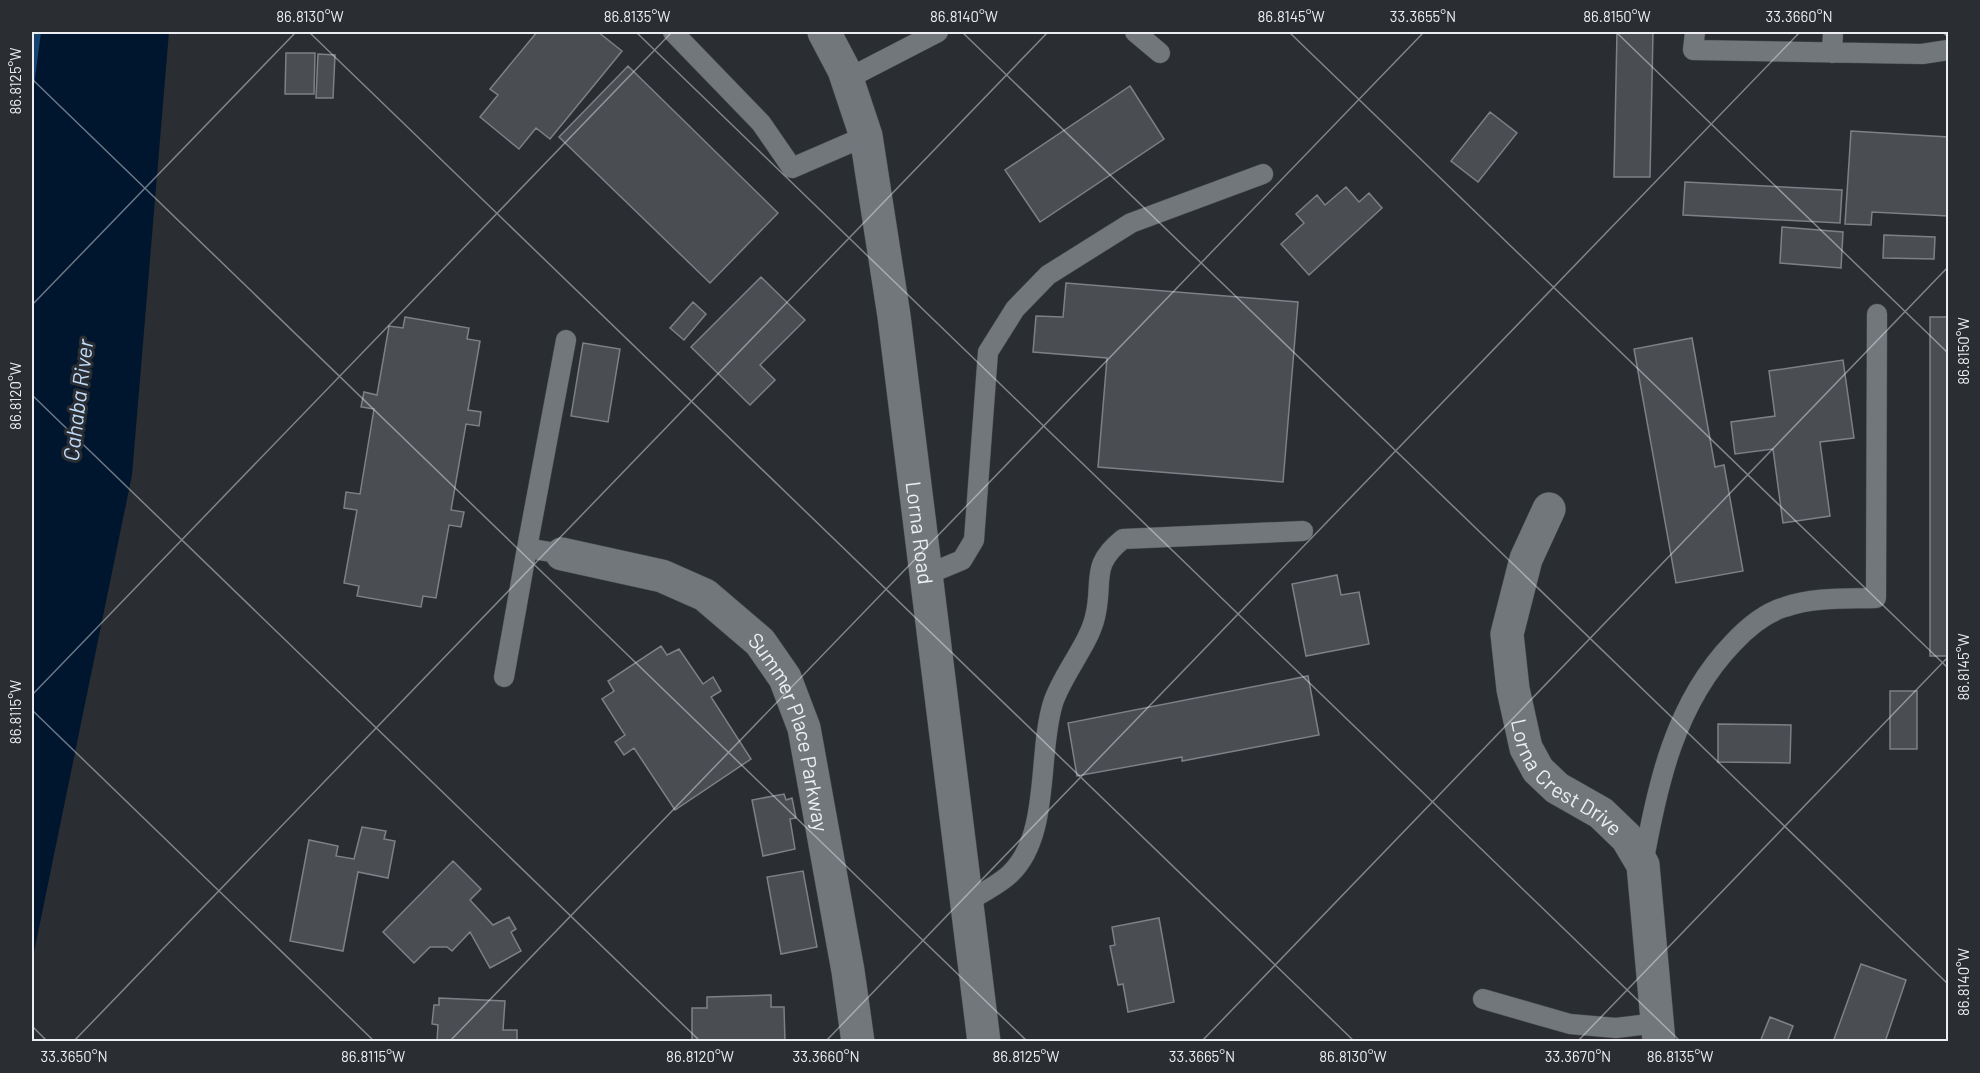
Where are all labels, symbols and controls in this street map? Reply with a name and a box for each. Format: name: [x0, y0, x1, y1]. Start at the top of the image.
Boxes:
text: 86.8130°W: [276, 7, 344, 25]
text: 86.8135°W: [604, 7, 670, 25]
text: 86.8140°W: [930, 7, 998, 25]
text: 86.8145°W: [1257, 7, 1325, 25]
text: 33.3655°N: [1390, 7, 1456, 25]
text: 86.8150°W: [1583, 7, 1651, 25]
text: 33.3660°N: [1765, 7, 1833, 25]
text: 86.8125°W: [6, 48, 24, 115]
text: 86.8150°W: [1954, 317, 1972, 385]
water label: Cahaba River: [57, 336, 98, 462]
text: 86.8120°W: [6, 362, 24, 430]
street label: Lorna Road: [902, 480, 940, 586]
street label: Summer Place Parkway: [744, 626, 835, 834]
text: 86.8145°W: [1954, 633, 1972, 701]
text: 86.8115°W: [6, 680, 24, 744]
street label: Lorna Crest Drive: [1507, 716, 1628, 840]
text: 86.8140°W: [1954, 948, 1972, 1016]
text: 33.3650°N: [40, 1047, 108, 1065]
text: 86.8115°W: [341, 1047, 405, 1065]
text: 86.8120°W: [666, 1047, 734, 1065]
text: 33.3660°N: [792, 1047, 860, 1065]
text: 86.8125°W: [993, 1047, 1060, 1065]
text: 33.3665°N: [1169, 1047, 1235, 1065]
text: 86.8130°W: [1319, 1047, 1387, 1065]
text: 33.3670°N: [1545, 1047, 1611, 1065]
text: 86.8135°W: [1647, 1047, 1713, 1065]

